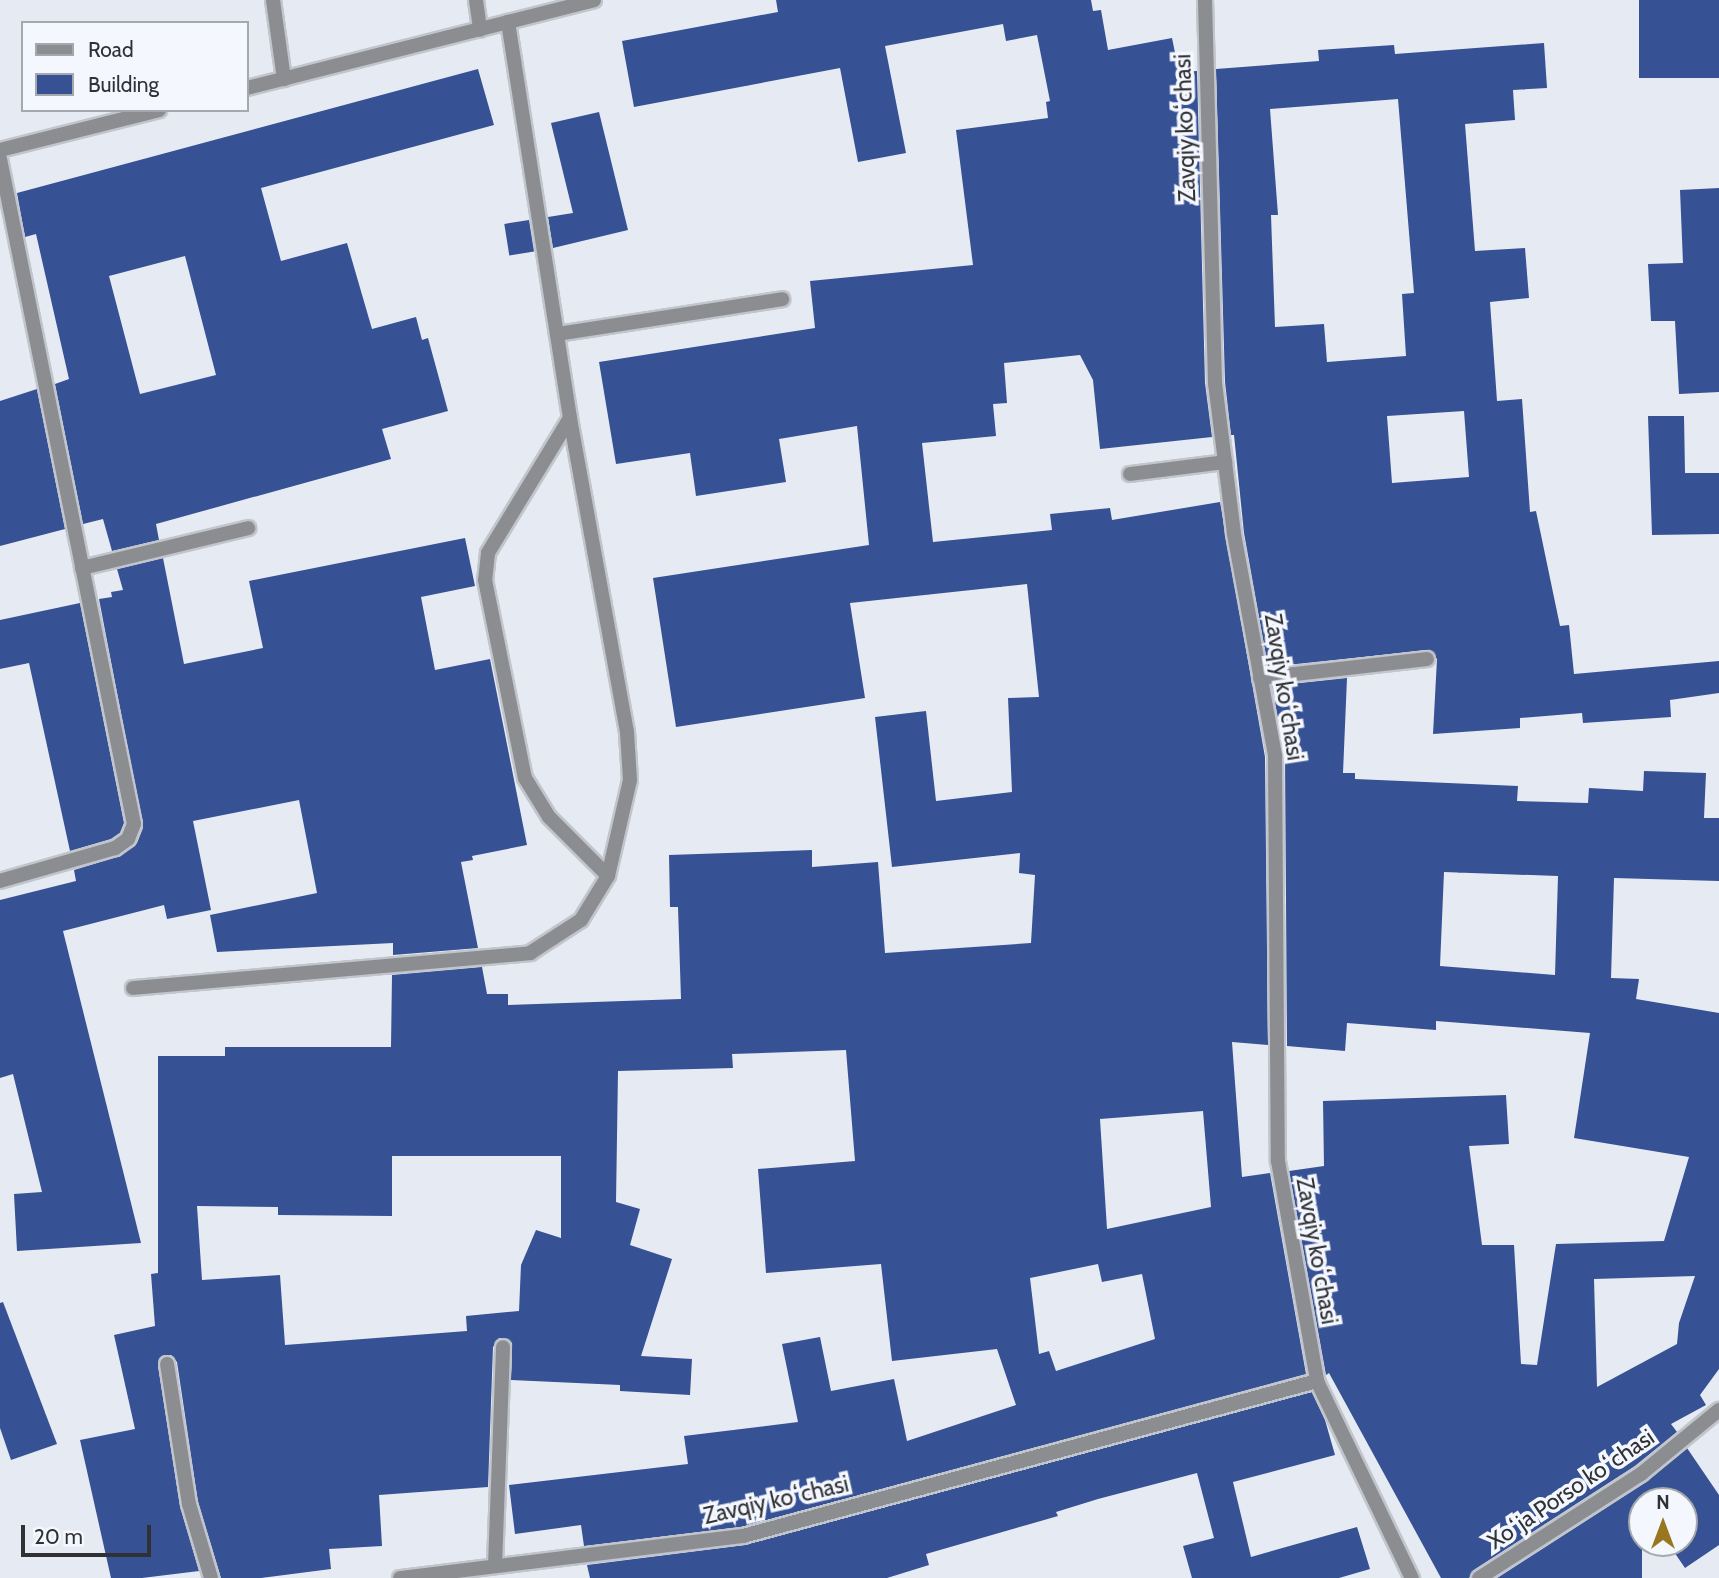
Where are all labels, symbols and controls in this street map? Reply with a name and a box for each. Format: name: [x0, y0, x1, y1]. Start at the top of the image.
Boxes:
legend: [21, 21, 248, 112]
text: Road: [88, 37, 134, 62]
street label: Zavqiy koʻchasi: [1169, 54, 1201, 202]
text: Building: [88, 72, 159, 97]
street label: Zavqiy koʻchasi: [1259, 612, 1309, 762]
street label: Zavqiy koʻchasi: [1291, 1176, 1343, 1326]
street label: Xoʻja Porso koʻchasi: [1483, 1423, 1659, 1555]
street label: Zavqiy koʻchasi: [701, 1470, 851, 1530]
north arrow: [1628, 1487, 1698, 1557]
text: N: [1656, 1491, 1670, 1514]
scale bar: [24, 1512, 154, 1556]
text: 20 m: [34, 1524, 83, 1549]

